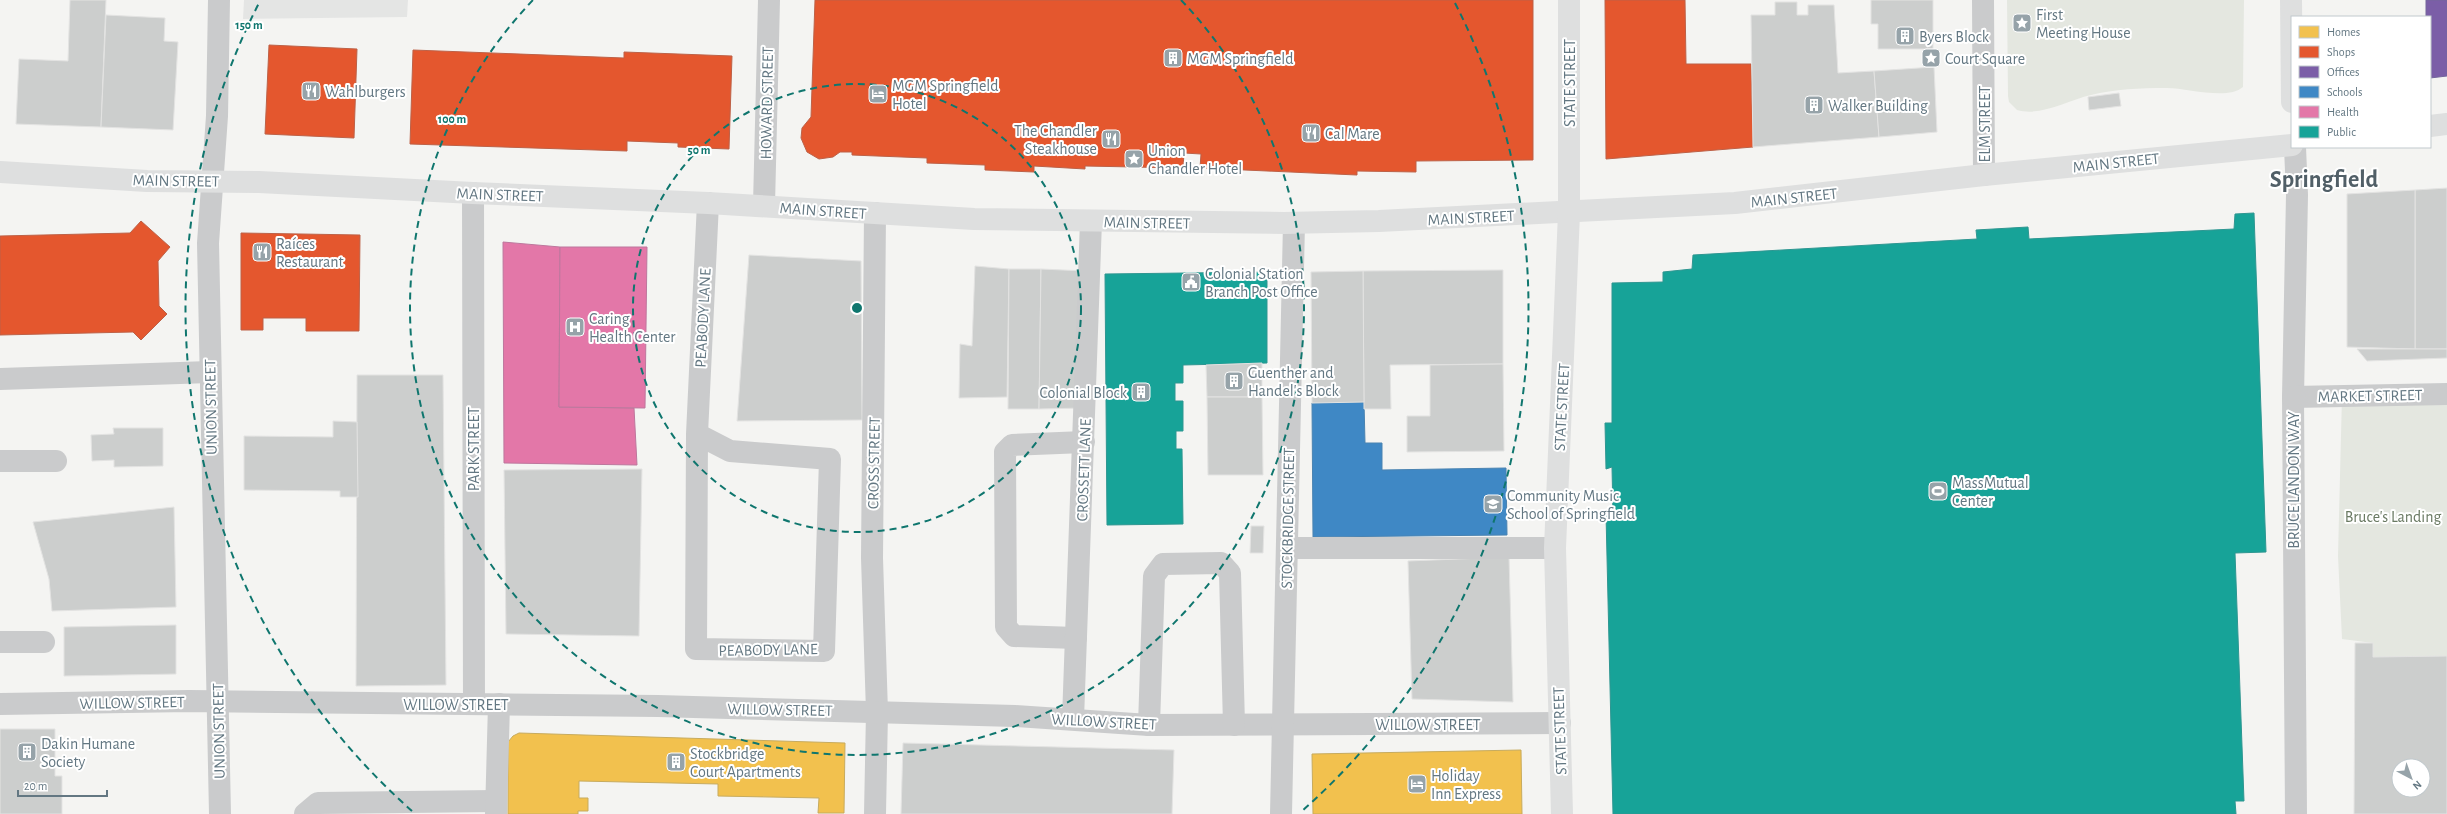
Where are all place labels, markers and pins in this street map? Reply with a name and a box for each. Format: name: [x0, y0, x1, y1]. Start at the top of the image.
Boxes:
place label: First Meeting House: [2036, 7, 2131, 41]
place icon: First Meeting House: [2011, 12, 2033, 34]
building icon: Byers Block: [1894, 25, 1916, 47]
place label: Byers Block: [1919, 29, 1990, 46]
building icon: MGM Springfield: [1162, 47, 1184, 69]
place icon: Court Square: [1920, 47, 1942, 69]
place label: MGM Springfield: [1187, 51, 1294, 67]
place label: Court Square: [1945, 51, 2025, 67]
place label: MGM Springfield Hotel: [892, 78, 999, 112]
restaurant icon: Wahlburgers: [300, 80, 322, 102]
hotel icon: MGM Springfield Hotel: [867, 83, 889, 105]
place label: Wahlburgers: [325, 84, 406, 100]
building icon: Walker Building: [1803, 94, 1825, 116]
place label: Walker Building: [1828, 98, 1928, 114]
restaurant icon: Cal Mare: [1300, 122, 1322, 144]
place label: The Chandler Steakhouse: [1014, 123, 1098, 157]
place label: Cal Mare: [1325, 126, 1380, 142]
restaurant icon: The Chandler Steakhouse: [1100, 128, 1122, 150]
place label: Union Chandler Hotel: [1148, 143, 1242, 177]
place icon: Union Chandler Hotel: [1123, 148, 1145, 170]
place label: Raíces Restaurant: [276, 236, 344, 270]
restaurant icon: Raíces Restaurant: [251, 241, 273, 263]
place label: Colonial Station Branch Post Office: [1205, 266, 1318, 300]
public building icon: Colonial Station Branch Post Office: [1180, 271, 1202, 293]
centre of rings: [850, 301, 864, 315]
place label: Caring Health Center: [589, 311, 676, 345]
hospital icon: Caring Health Center: [564, 316, 586, 338]
place label: Guenther and Handel's Block: [1248, 365, 1340, 399]
building icon: Guenther and Handel's Block: [1223, 370, 1245, 392]
building icon: Colonial Block: [1130, 381, 1152, 403]
place label: Colonial Block: [1040, 385, 1128, 401]
place label: MassMutual Center: [1952, 475, 2029, 509]
sports icon: MassMutual Center: [1927, 480, 1949, 502]
place label: Community Music School of Springfield: [1507, 488, 1635, 522]
school or university icon: Community Music School of Springfield: [1482, 493, 1504, 515]
place label: Dakin Humane Society: [41, 736, 135, 771]
building icon: Dakin Humane Society: [16, 741, 38, 763]
place label: Stockbridge Court Apartments: [690, 746, 801, 780]
building icon: Stockbridge Court Apartments: [665, 751, 687, 773]
place label: Holiday Inn Express: [1431, 768, 1501, 802]
hotel icon: Holiday Inn Express: [1406, 773, 1428, 795]

